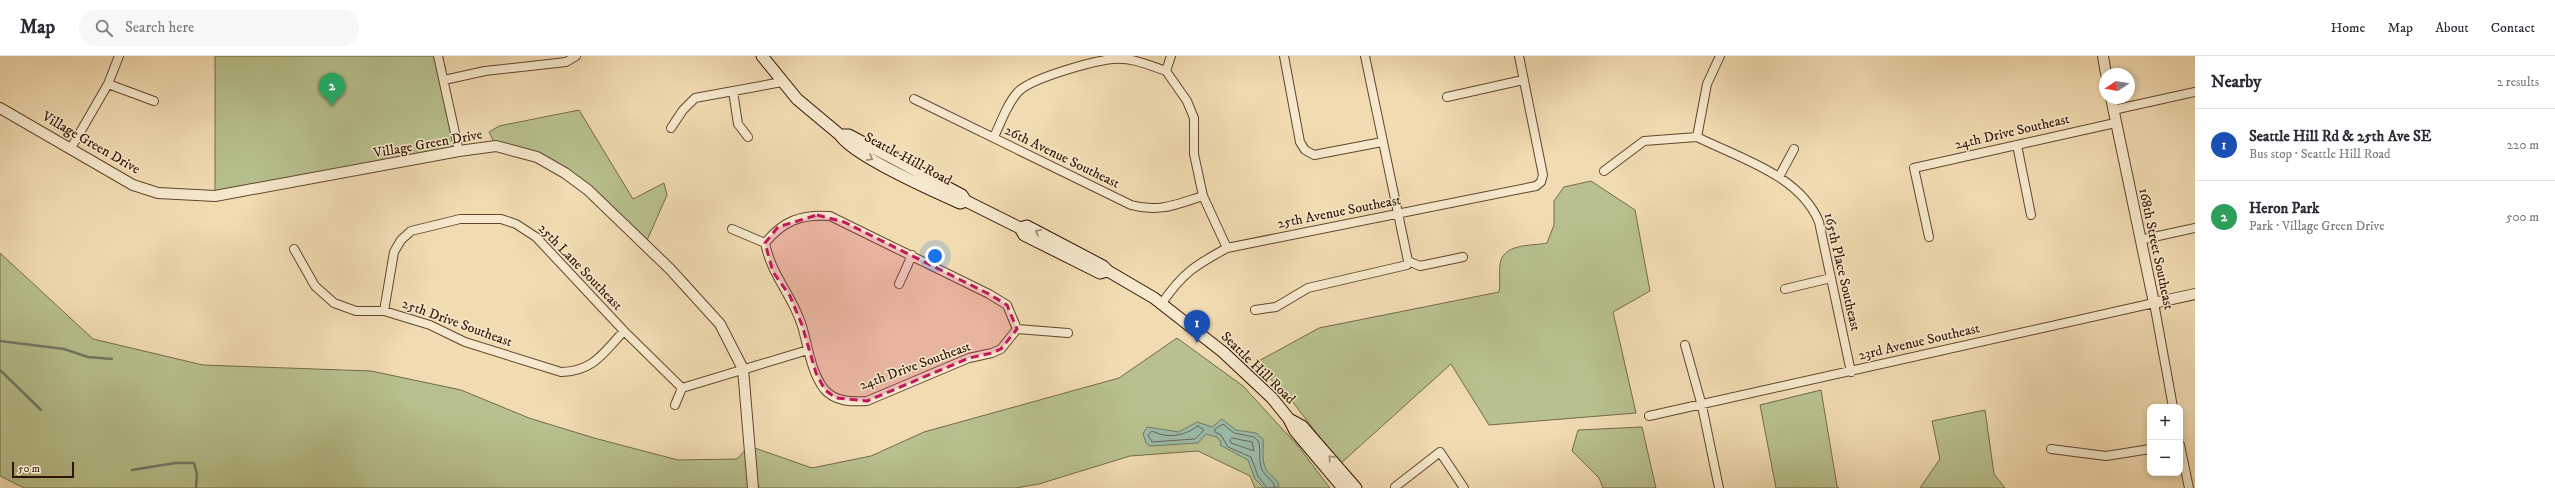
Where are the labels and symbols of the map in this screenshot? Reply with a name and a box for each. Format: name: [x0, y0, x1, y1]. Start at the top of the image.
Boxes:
north arrow: [2099, 68, 2135, 104]
pin: 2: [319, 73, 345, 106]
street label: Village Green Drive: [38, 107, 143, 178]
street label: 24th Drive Southeast: [1953, 110, 2072, 154]
street label: 26th Avenue Southeast: [1001, 121, 1123, 193]
street label: Village Green Drive: [371, 126, 484, 163]
street label: Seattle Hill Road: [861, 128, 955, 190]
one-way arrow: [866, 153, 873, 161]
street label: 168th Street Southeast: [2134, 187, 2178, 312]
street label: 25th Avenue Southeast: [1276, 191, 1403, 233]
street label: 165th Place Southeast: [1820, 211, 1864, 333]
street label: 25th Lane Southeast: [534, 220, 627, 315]
one-way arrow: [1034, 229, 1042, 237]
your location: [925, 246, 945, 266]
street label: 25th Drive Southeast: [399, 295, 515, 352]
pin: 1: [1184, 310, 1210, 343]
street label: 23rd Avenue Southeast: [1856, 319, 1982, 365]
street label: Seattle Hill Road: [1217, 328, 1299, 408]
street label: 24th Drive Southeast: [857, 337, 974, 395]
one-way arrow: [1328, 456, 1335, 463]
scale bar: [12, 460, 74, 479]

